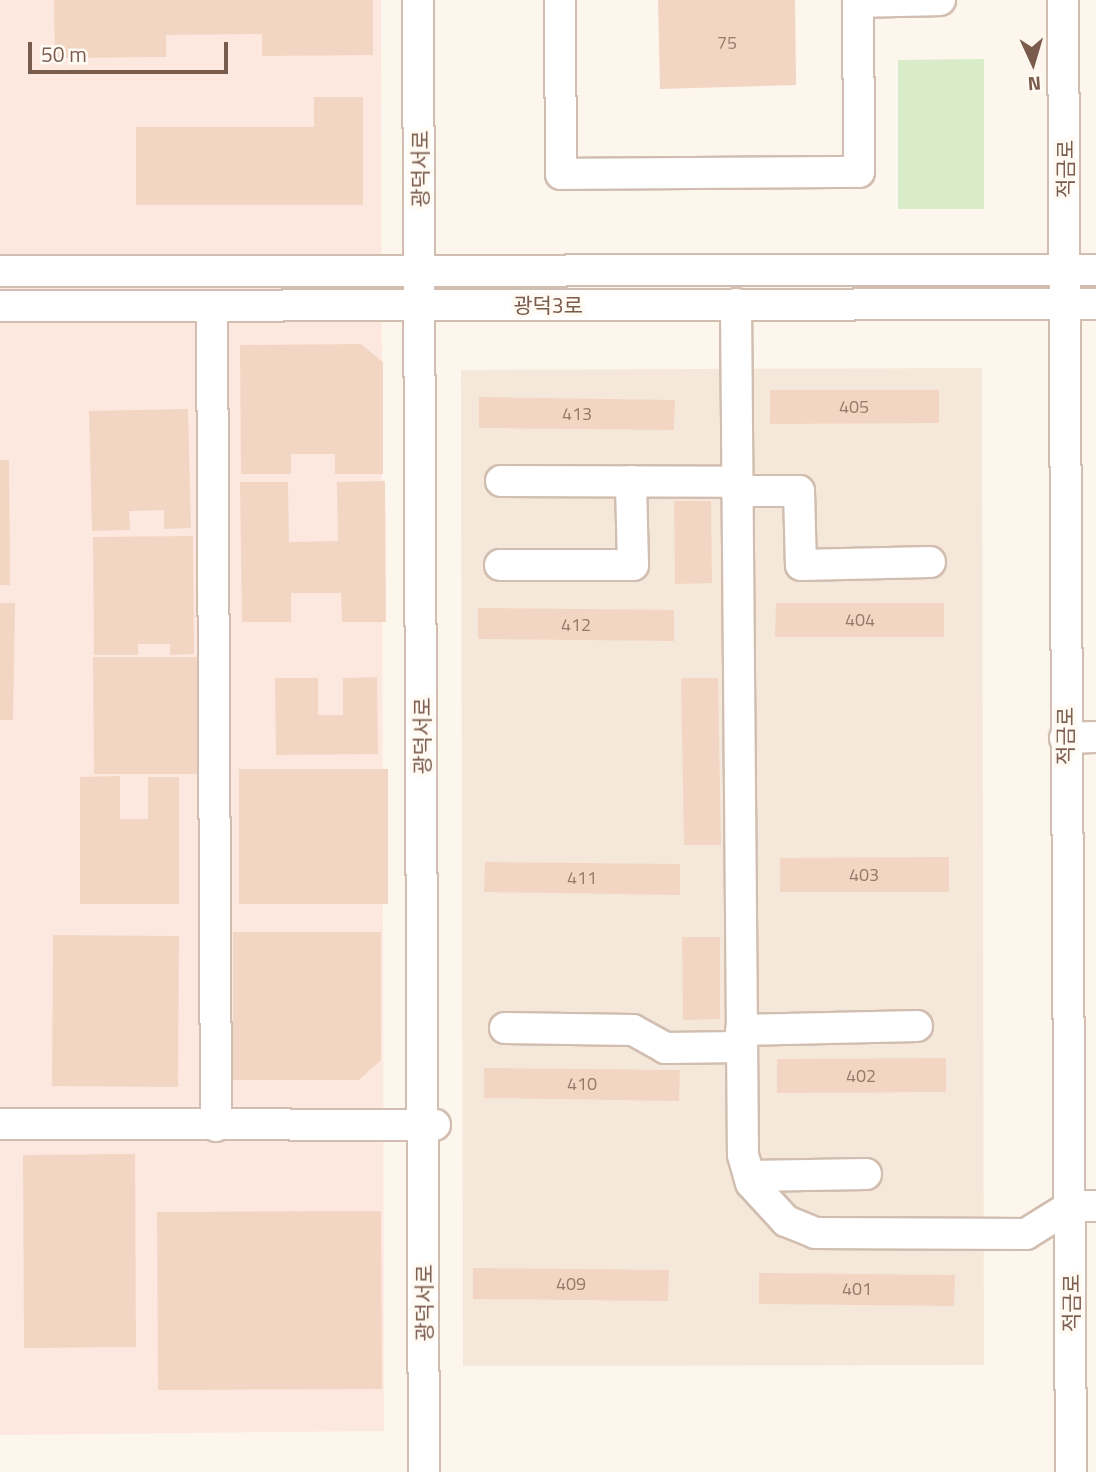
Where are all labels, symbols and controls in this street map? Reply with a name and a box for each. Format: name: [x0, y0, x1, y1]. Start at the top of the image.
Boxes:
scale bar: [32, 28, 231, 72]
north arrow: [998, 28, 1068, 98]
house number: 75: [717, 32, 737, 54]
text: 50 m: [41, 38, 87, 70]
text: N: [1027, 70, 1042, 99]
street label: 광덕서로: [407, 130, 433, 208]
street label: 적금로: [1052, 140, 1078, 198]
street label: 광덕3로: [513, 292, 583, 318]
house number: 405: [839, 396, 869, 418]
house number: 413: [562, 403, 592, 425]
house number: 404: [845, 609, 875, 631]
house number: 412: [561, 614, 591, 636]
street label: 광덕서로: [409, 697, 435, 775]
street label: 적금로: [1052, 707, 1078, 765]
house number: 403: [849, 864, 879, 886]
house number: 411: [567, 867, 597, 889]
house number: 402: [846, 1065, 876, 1087]
house number: 410: [567, 1073, 597, 1095]
street label: 광덕서로: [411, 1264, 437, 1342]
house number: 409: [556, 1273, 586, 1295]
street label: 적금로: [1058, 1274, 1084, 1332]
house number: 401: [842, 1278, 872, 1300]

